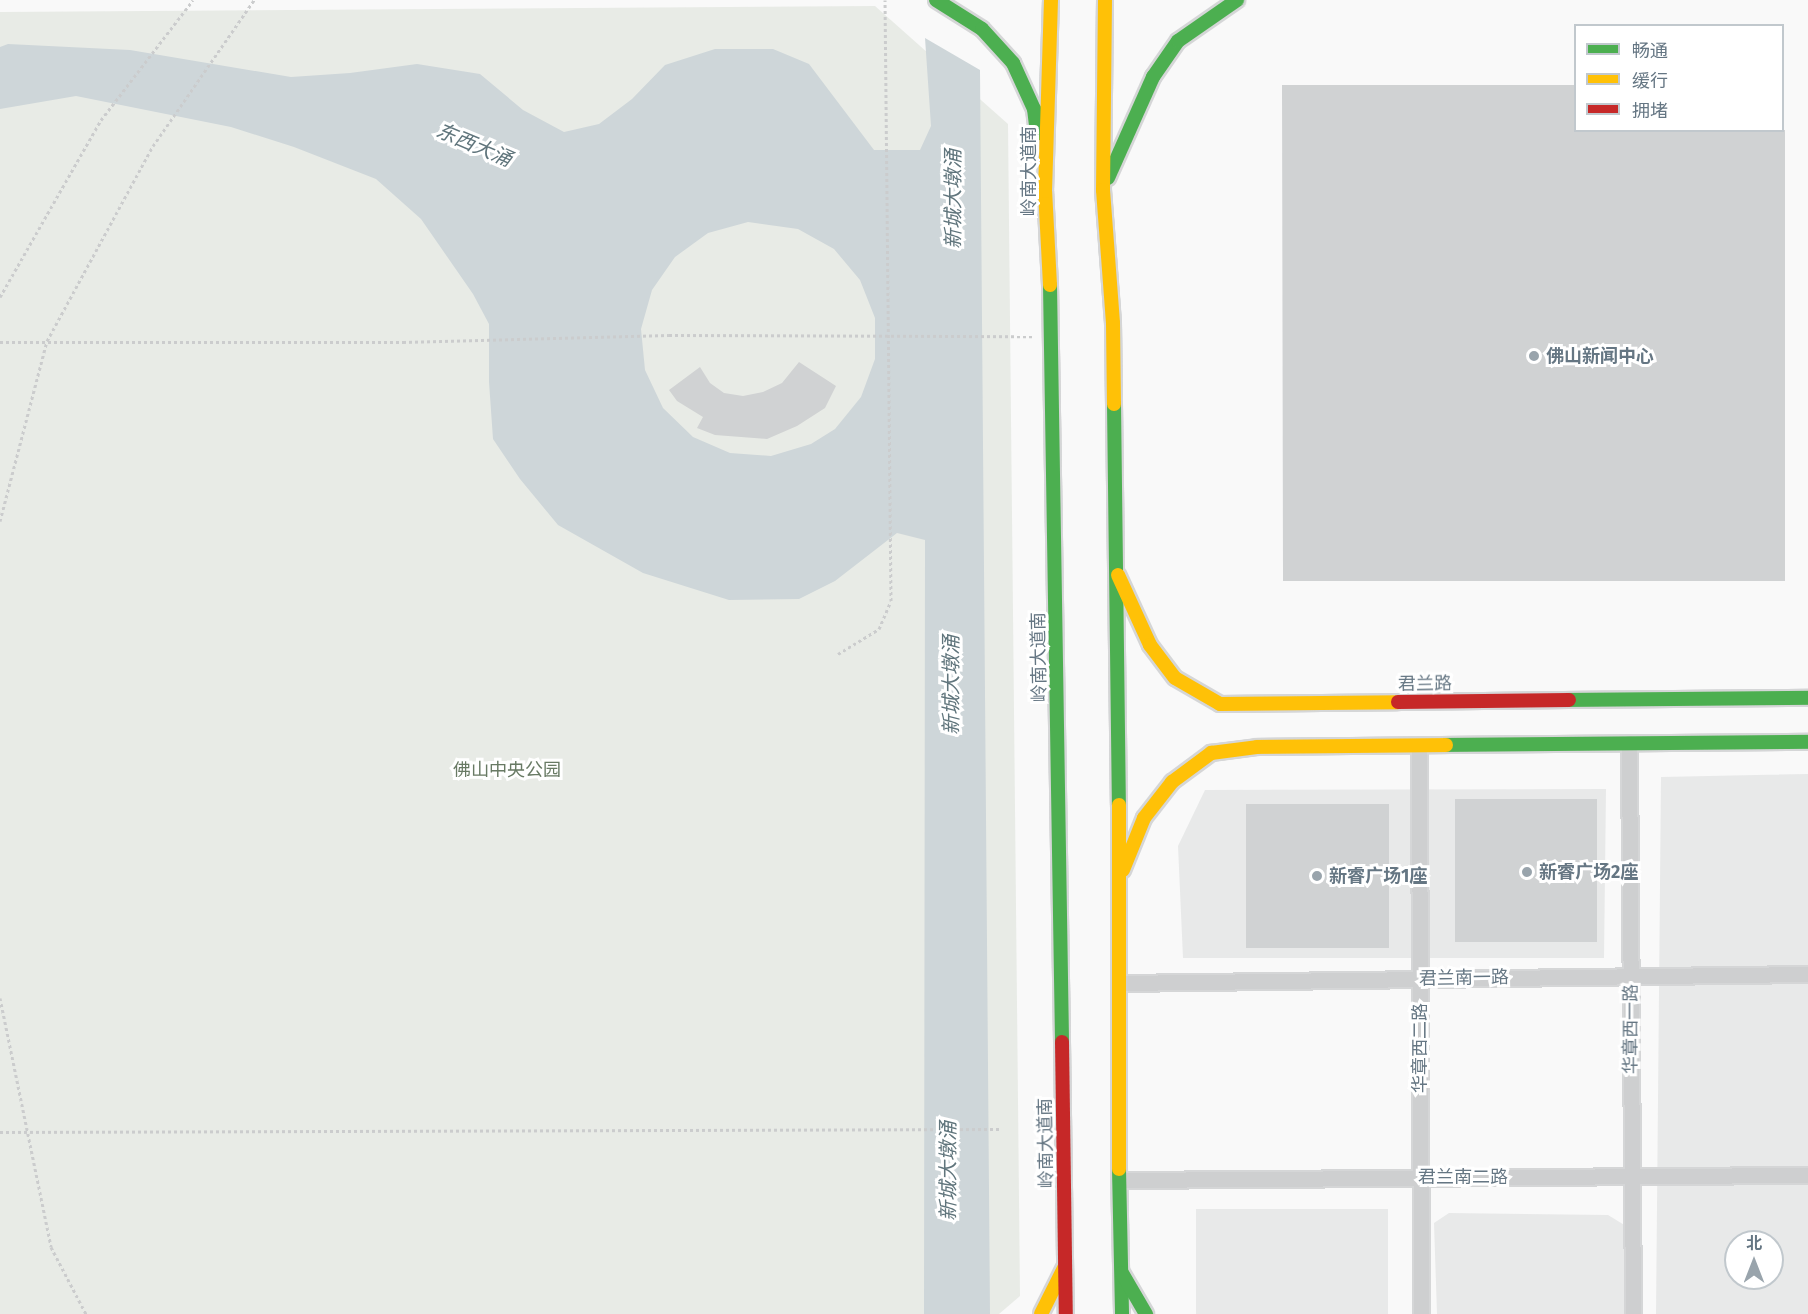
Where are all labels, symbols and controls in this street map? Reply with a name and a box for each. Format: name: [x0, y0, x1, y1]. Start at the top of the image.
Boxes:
legend: [1574, 24, 1784, 132]
text: 畅通: [1632, 40, 1668, 62]
text: 缓行: [1632, 70, 1668, 92]
text: 拥堵: [1632, 100, 1668, 122]
water label: 东西大涌: [432, 118, 516, 172]
street label: 岭南大道南: [1018, 126, 1040, 216]
water label: 新城大墩涌: [941, 149, 965, 249]
place label: 佛山新闻中心: [1546, 345, 1654, 367]
marker: 佛山新闻中心: [1527, 349, 1541, 363]
street label: 岭南大道南: [1027, 612, 1051, 702]
water label: 新城大墩涌: [939, 635, 963, 735]
street label: 君兰路: [1398, 673, 1452, 695]
park label: 佛山中央公园: [453, 759, 561, 781]
place label: 新睿广场2座: [1539, 861, 1638, 883]
place label: 新睿广场1座: [1329, 865, 1427, 887]
marker: 新睿广场2座: [1520, 865, 1534, 879]
marker: 新睿广场1座: [1310, 869, 1324, 883]
street label: 君兰南一路: [1419, 966, 1509, 990]
street label: 华章西一路: [1620, 984, 1642, 1074]
street label: 华章西二路: [1409, 1003, 1431, 1093]
street label: 岭南大道南: [1034, 1098, 1058, 1188]
water label: 新城大墩涌: [936, 1121, 960, 1221]
street label: 君兰南二路: [1418, 1166, 1508, 1188]
north arrow: [1724, 1230, 1784, 1290]
text: 北: [1746, 1234, 1762, 1253]

